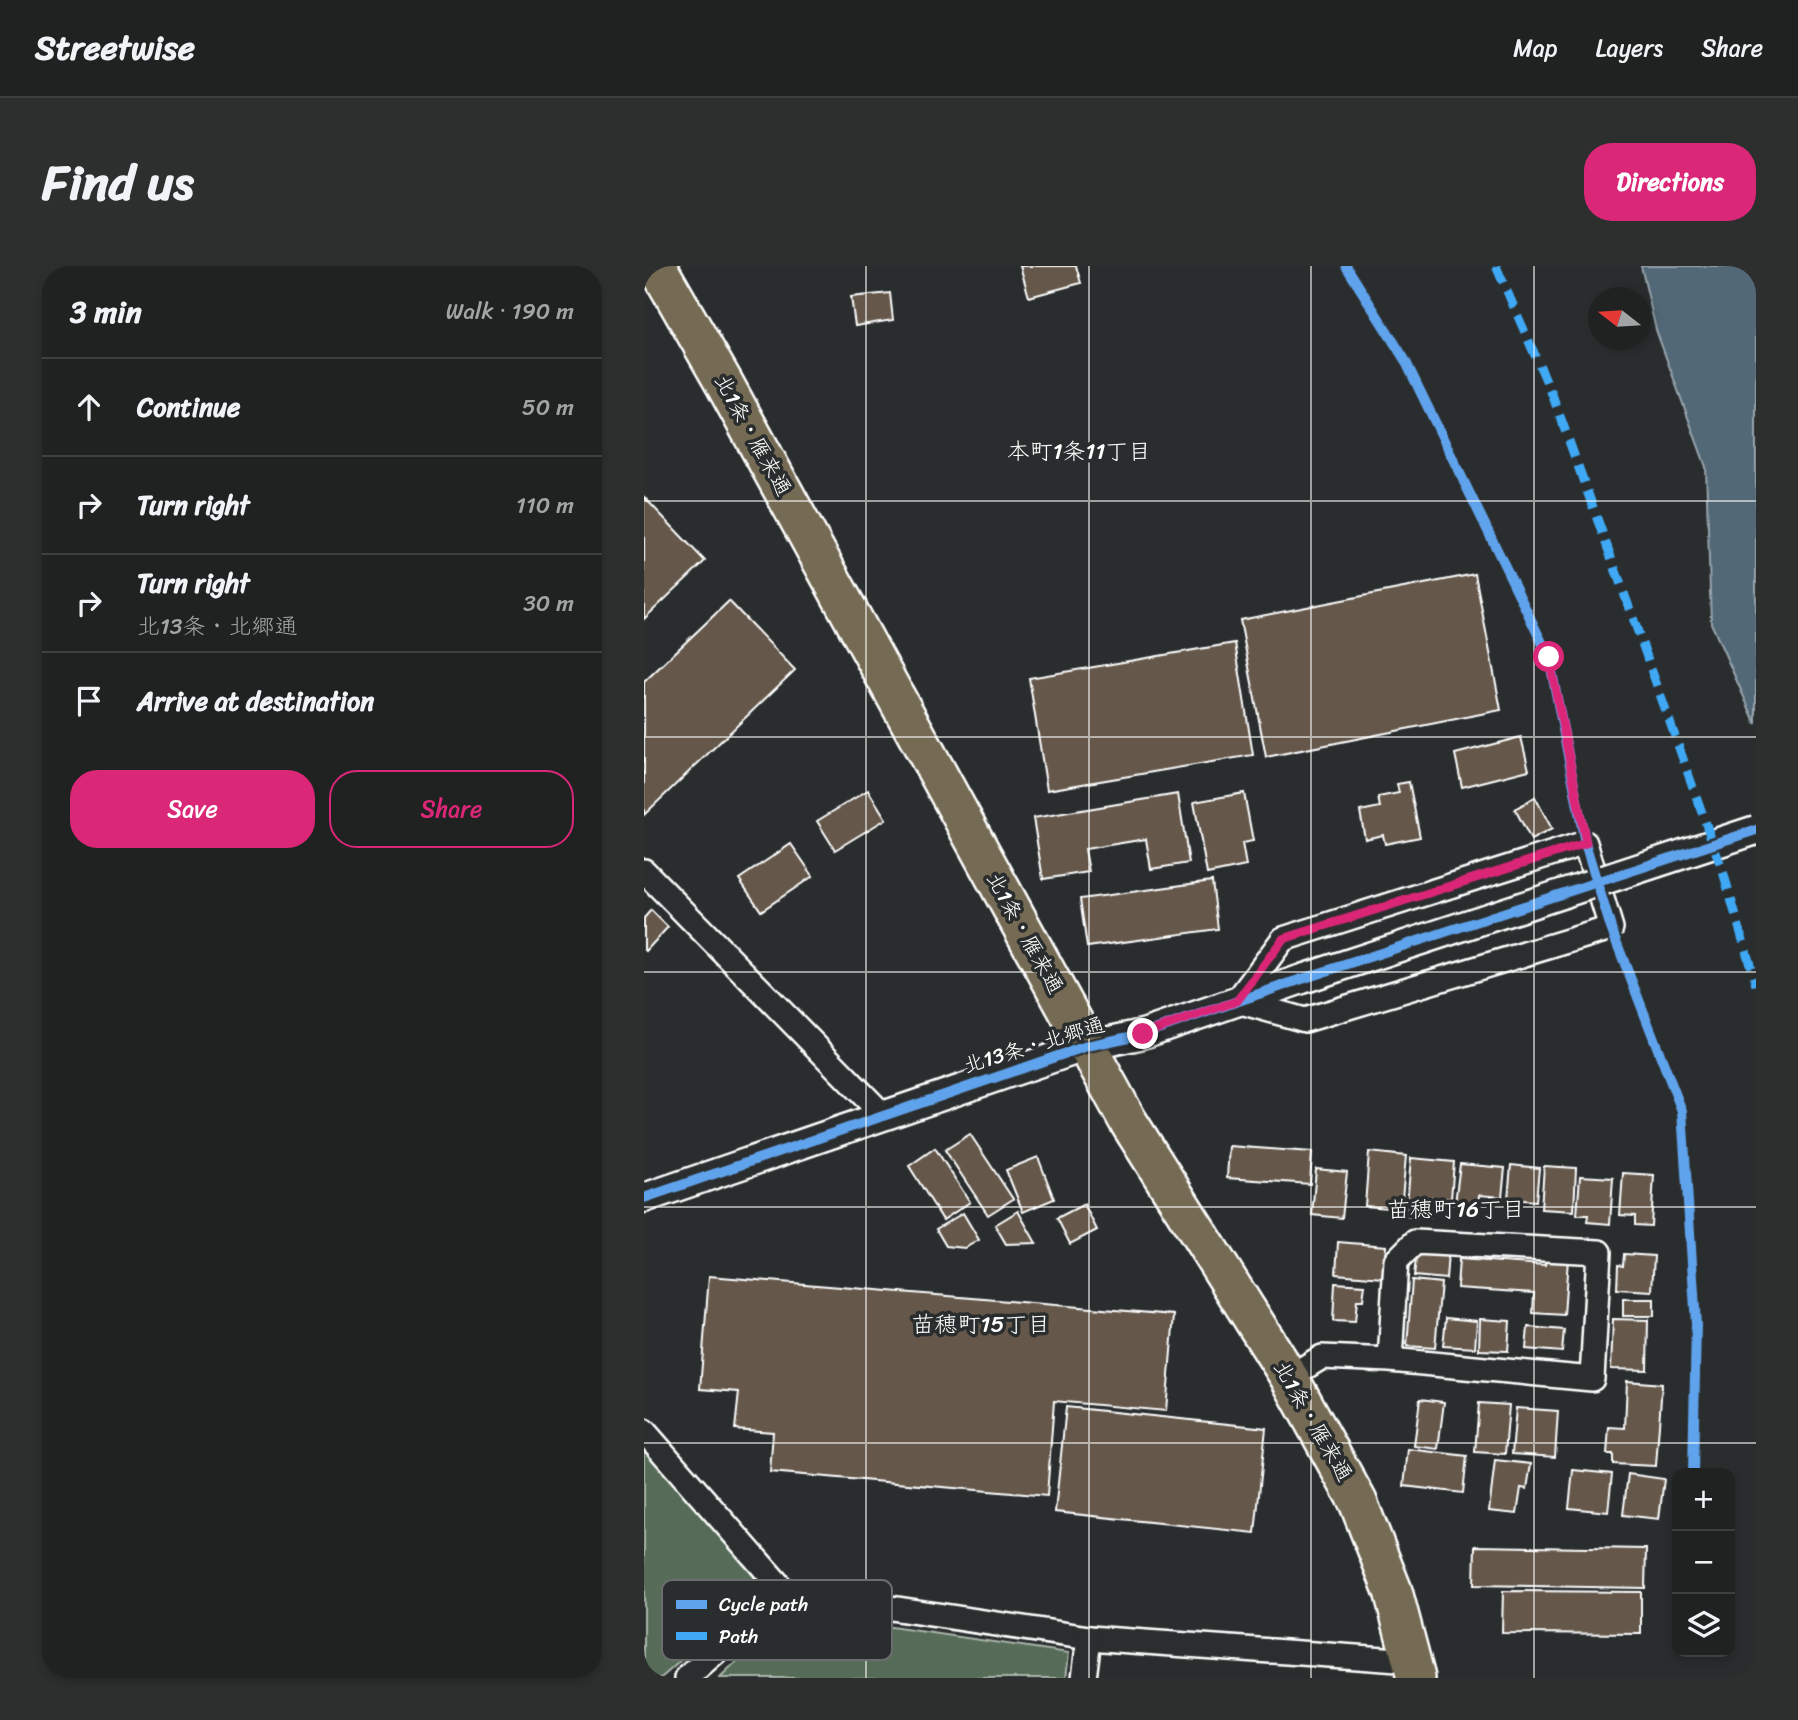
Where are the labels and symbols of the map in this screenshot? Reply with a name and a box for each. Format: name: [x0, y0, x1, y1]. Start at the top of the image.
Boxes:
north arrow: [1588, 287, 1651, 350]
street label: 北1条・雁来通: [704, 367, 802, 503]
district label: 本町1条11丁目: [1007, 431, 1151, 472]
route start: [1533, 641, 1564, 672]
street label: 北1条・雁来通: [976, 865, 1074, 1001]
street label: 北13条・北郷通: [958, 1005, 1110, 1085]
route end: [1127, 1018, 1158, 1049]
district label: 苗穂町16丁目: [1387, 1189, 1525, 1230]
district label: 苗穂町15丁目: [912, 1304, 1050, 1345]
street label: 北1条・雁来通: [1263, 1353, 1363, 1489]
legend: [662, 1580, 892, 1660]
text: Cycle path: [719, 1588, 808, 1621]
text: Path: [719, 1620, 758, 1653]

